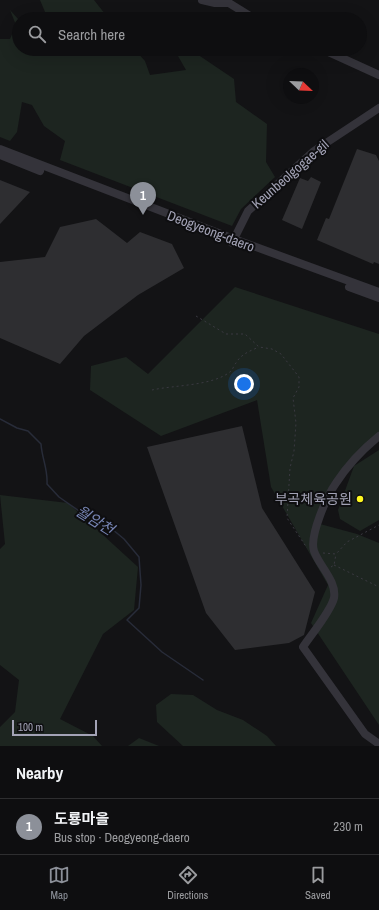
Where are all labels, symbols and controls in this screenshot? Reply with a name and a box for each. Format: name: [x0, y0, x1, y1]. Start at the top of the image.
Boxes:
search box: [12, 12, 367, 56]
icon: search: [26, 23, 48, 45]
text: Search here: [58, 24, 125, 45]
north arrow: [283, 68, 319, 104]
street label: Keunbeolgogae-gil: [248, 136, 332, 212]
pin: 1: [130, 182, 156, 215]
street label: Deogyeong-daero: [165, 206, 257, 256]
your location: [234, 374, 254, 394]
place label: 부곡체육공원: [275, 490, 352, 508]
marker: 부곡체육공원: [355, 494, 365, 504]
water label: 월암천: [72, 500, 120, 541]
scale bar: [12, 718, 97, 737]
text: 100 m: [18, 720, 43, 734]
text: Nearby: [16, 761, 63, 784]
text: 도룡마을: [54, 808, 109, 829]
text: 1: [26, 818, 32, 835]
text: 230 m: [333, 818, 363, 835]
text: Bus stop · Deogyeong-daero: [54, 829, 190, 846]
tab: Map: [48, 864, 70, 902]
tab: Directions: [167, 864, 208, 902]
tab: Saved: [305, 864, 331, 902]

